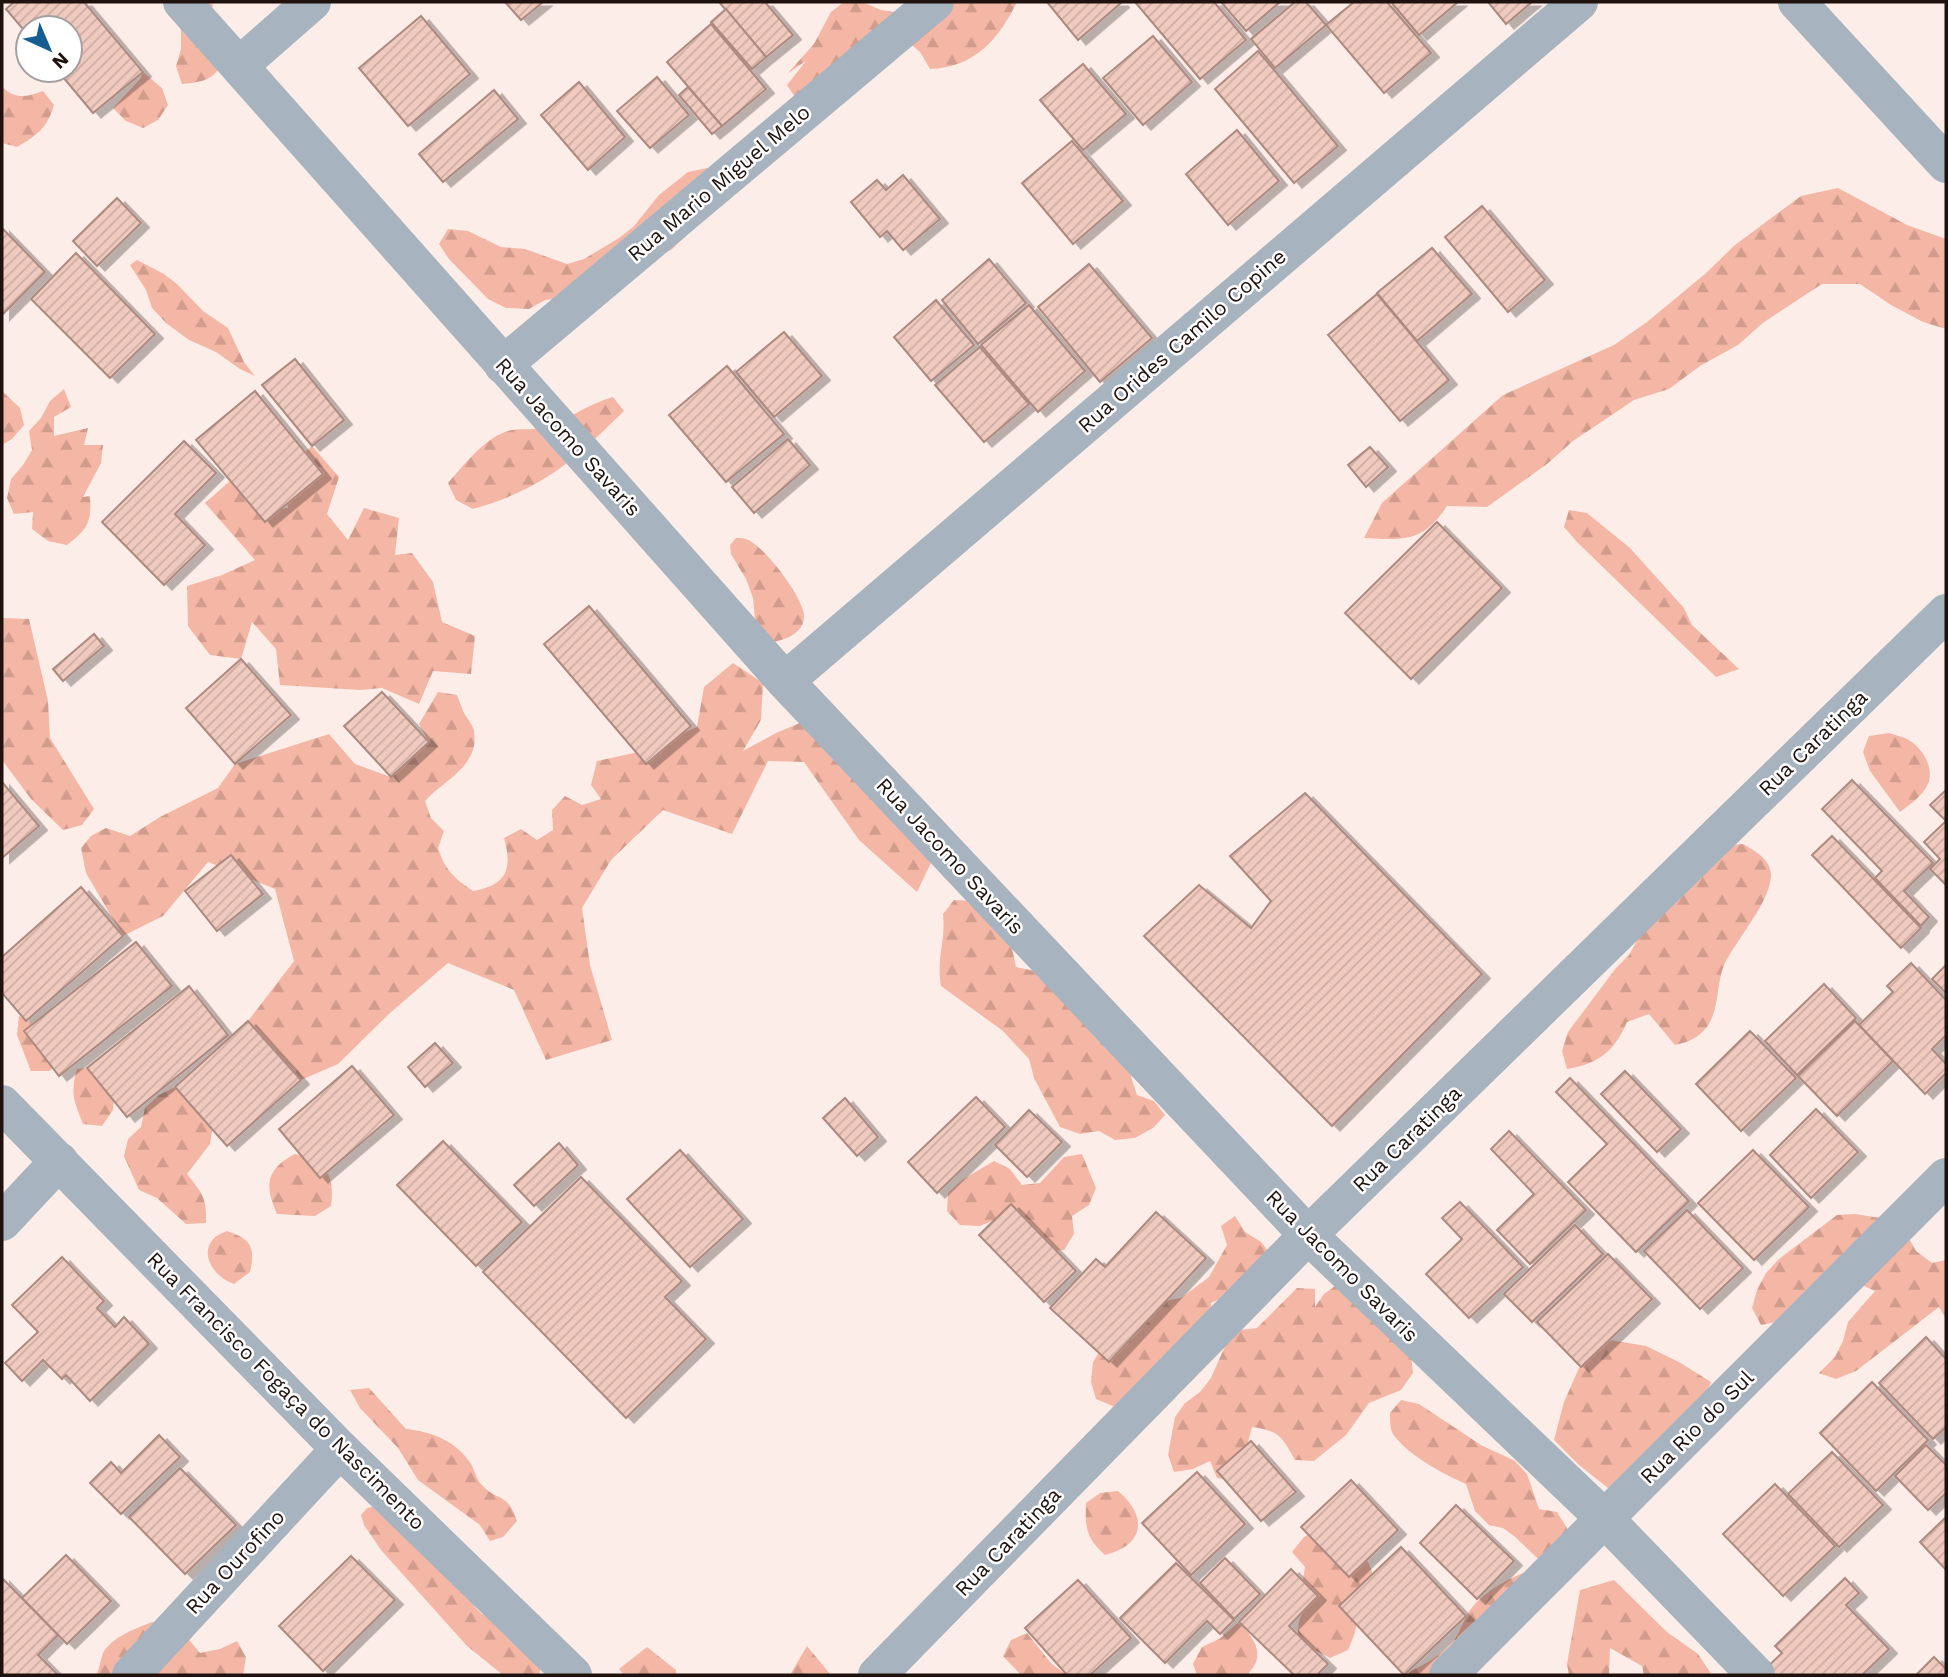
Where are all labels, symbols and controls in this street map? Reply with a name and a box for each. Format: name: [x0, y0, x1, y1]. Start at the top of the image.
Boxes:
north arrow: [14, 14, 84, 84]
text: N: [47, 48, 74, 74]
street label: Rua Mario Miguel Melo: [622, 99, 815, 266]
street label: Rua Orides Camilo Copine: [1073, 243, 1291, 438]
street label: Rua Jacomo Savaris: [491, 352, 646, 521]
street label: Rua Caratinga: [1753, 684, 1872, 801]
street label: Rua Jacomo Savaris: [871, 772, 1029, 939]
street label: Rua Caratinga: [1347, 1080, 1466, 1197]
street label: Rua Jacomo Savaris: [1261, 1184, 1424, 1347]
street label: Rua Francisco Fogaça do Nascimento: [142, 1246, 431, 1535]
street label: Rua Rio do Sul: [1635, 1364, 1759, 1489]
street label: Rua Caratinga: [949, 1482, 1066, 1601]
street label: Rua Ourofino: [180, 1504, 289, 1619]

